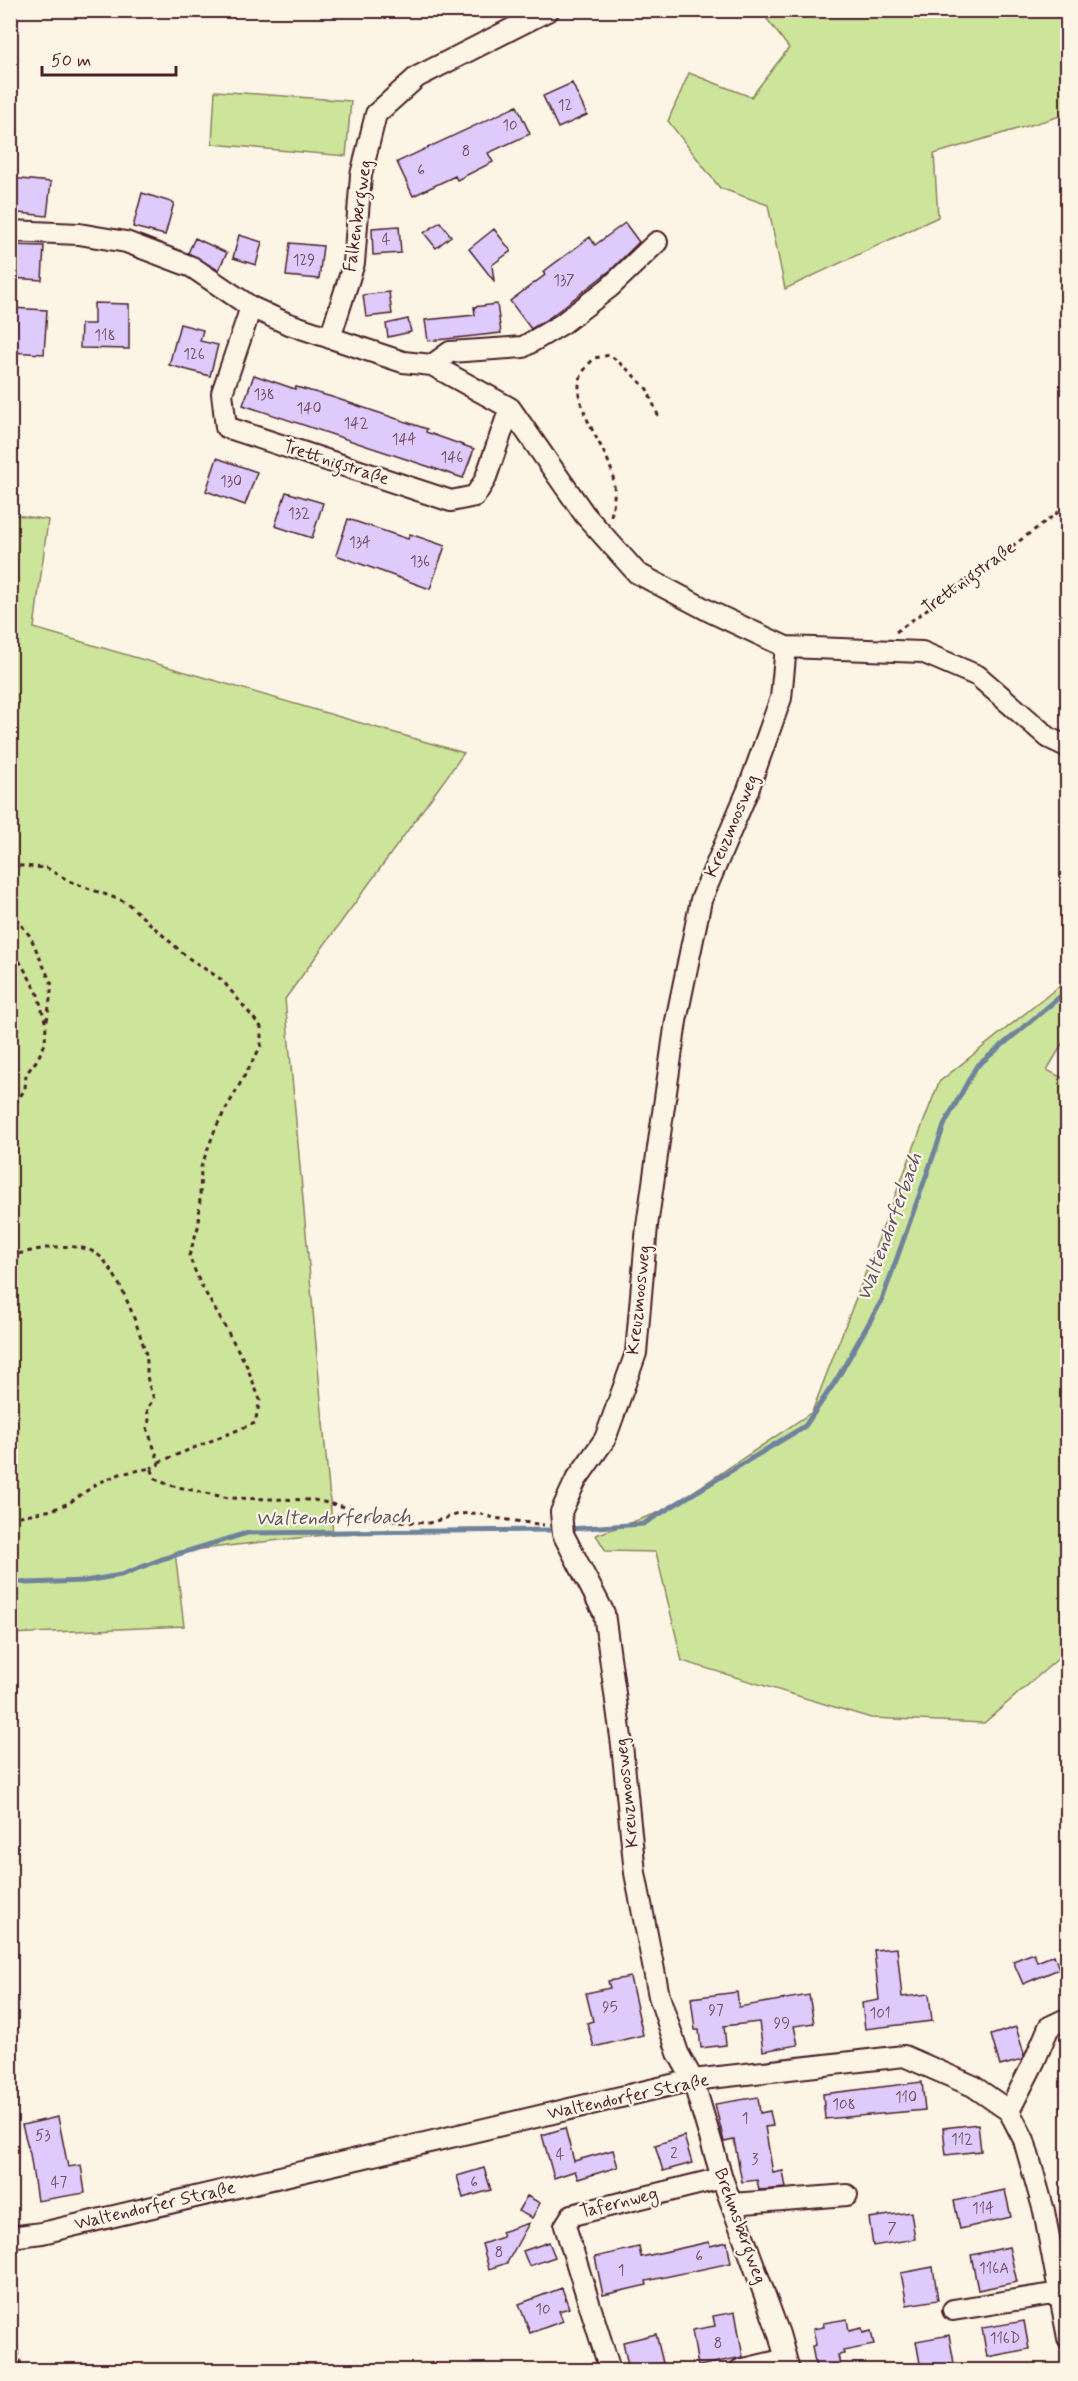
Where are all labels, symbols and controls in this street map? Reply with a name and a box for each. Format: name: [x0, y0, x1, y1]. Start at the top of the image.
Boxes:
scale bar: [42, 39, 176, 77]
text: 50 m: [51, 49, 91, 73]
house number: 12: [558, 96, 572, 116]
house number: 10: [502, 116, 518, 136]
house number: 8: [462, 142, 470, 162]
street label: Falkenbergweg: [338, 158, 380, 274]
house number: 6: [417, 161, 425, 181]
house number: 4: [382, 230, 391, 250]
house number: 129: [293, 251, 315, 271]
house number: 137: [553, 271, 575, 291]
house number: 118: [94, 326, 116, 346]
house number: 126: [183, 345, 205, 365]
house number: 138: [253, 385, 275, 405]
house number: 140: [297, 399, 321, 419]
house number: 142: [344, 414, 368, 434]
house number: 144: [392, 430, 416, 450]
street label: Trettnigstraße: [279, 435, 392, 493]
house number: 146: [441, 448, 463, 468]
house number: 130: [220, 472, 242, 492]
house number: 132: [288, 504, 310, 524]
house number: 134: [349, 533, 371, 553]
street label: Trettnigstraße: [917, 536, 1022, 622]
house number: 136: [410, 552, 430, 572]
street label: Kreuzmoosweg: [699, 771, 765, 881]
water label: Waltendorferbach: [851, 1149, 929, 1305]
street label: Kreuzmoosweg: [621, 1244, 657, 1356]
water label: Waltendorferbach: [255, 1503, 411, 1533]
street label: Kreuzmoosweg: [609, 1737, 645, 1849]
house number: 95: [602, 1998, 618, 2018]
house number: 97: [709, 2001, 724, 2021]
house number: 101: [869, 2004, 891, 2024]
house number: 99: [774, 2014, 790, 2034]
street label: Waltendorfer Straße: [545, 2068, 711, 2126]
house number: 110: [895, 2088, 917, 2108]
house number: 108: [832, 2095, 856, 2115]
house number: 1: [742, 2109, 748, 2129]
house number: 53: [35, 2126, 51, 2146]
house number: 112: [951, 2130, 973, 2150]
house number: 2: [670, 2144, 678, 2164]
house number: 4: [556, 2145, 565, 2165]
house number: 3: [752, 2150, 759, 2170]
street label: Brehmsbergweg: [706, 2165, 772, 2288]
house number: 47: [51, 2173, 68, 2193]
house number: 6: [470, 2173, 478, 2193]
street label: Waltendorfer Straße: [72, 2176, 238, 2236]
street label: Tafernweg: [577, 2182, 661, 2225]
house number: 114: [972, 2199, 994, 2219]
house number: 7: [887, 2219, 897, 2239]
house number: 8: [495, 2243, 503, 2263]
house number: 6: [695, 2247, 703, 2267]
house number: 116A: [979, 2259, 1009, 2279]
house number: 1: [618, 2261, 624, 2281]
house number: 10: [535, 2300, 551, 2320]
house number: 116D: [990, 2329, 1020, 2349]
house number: 8: [714, 2334, 722, 2354]

